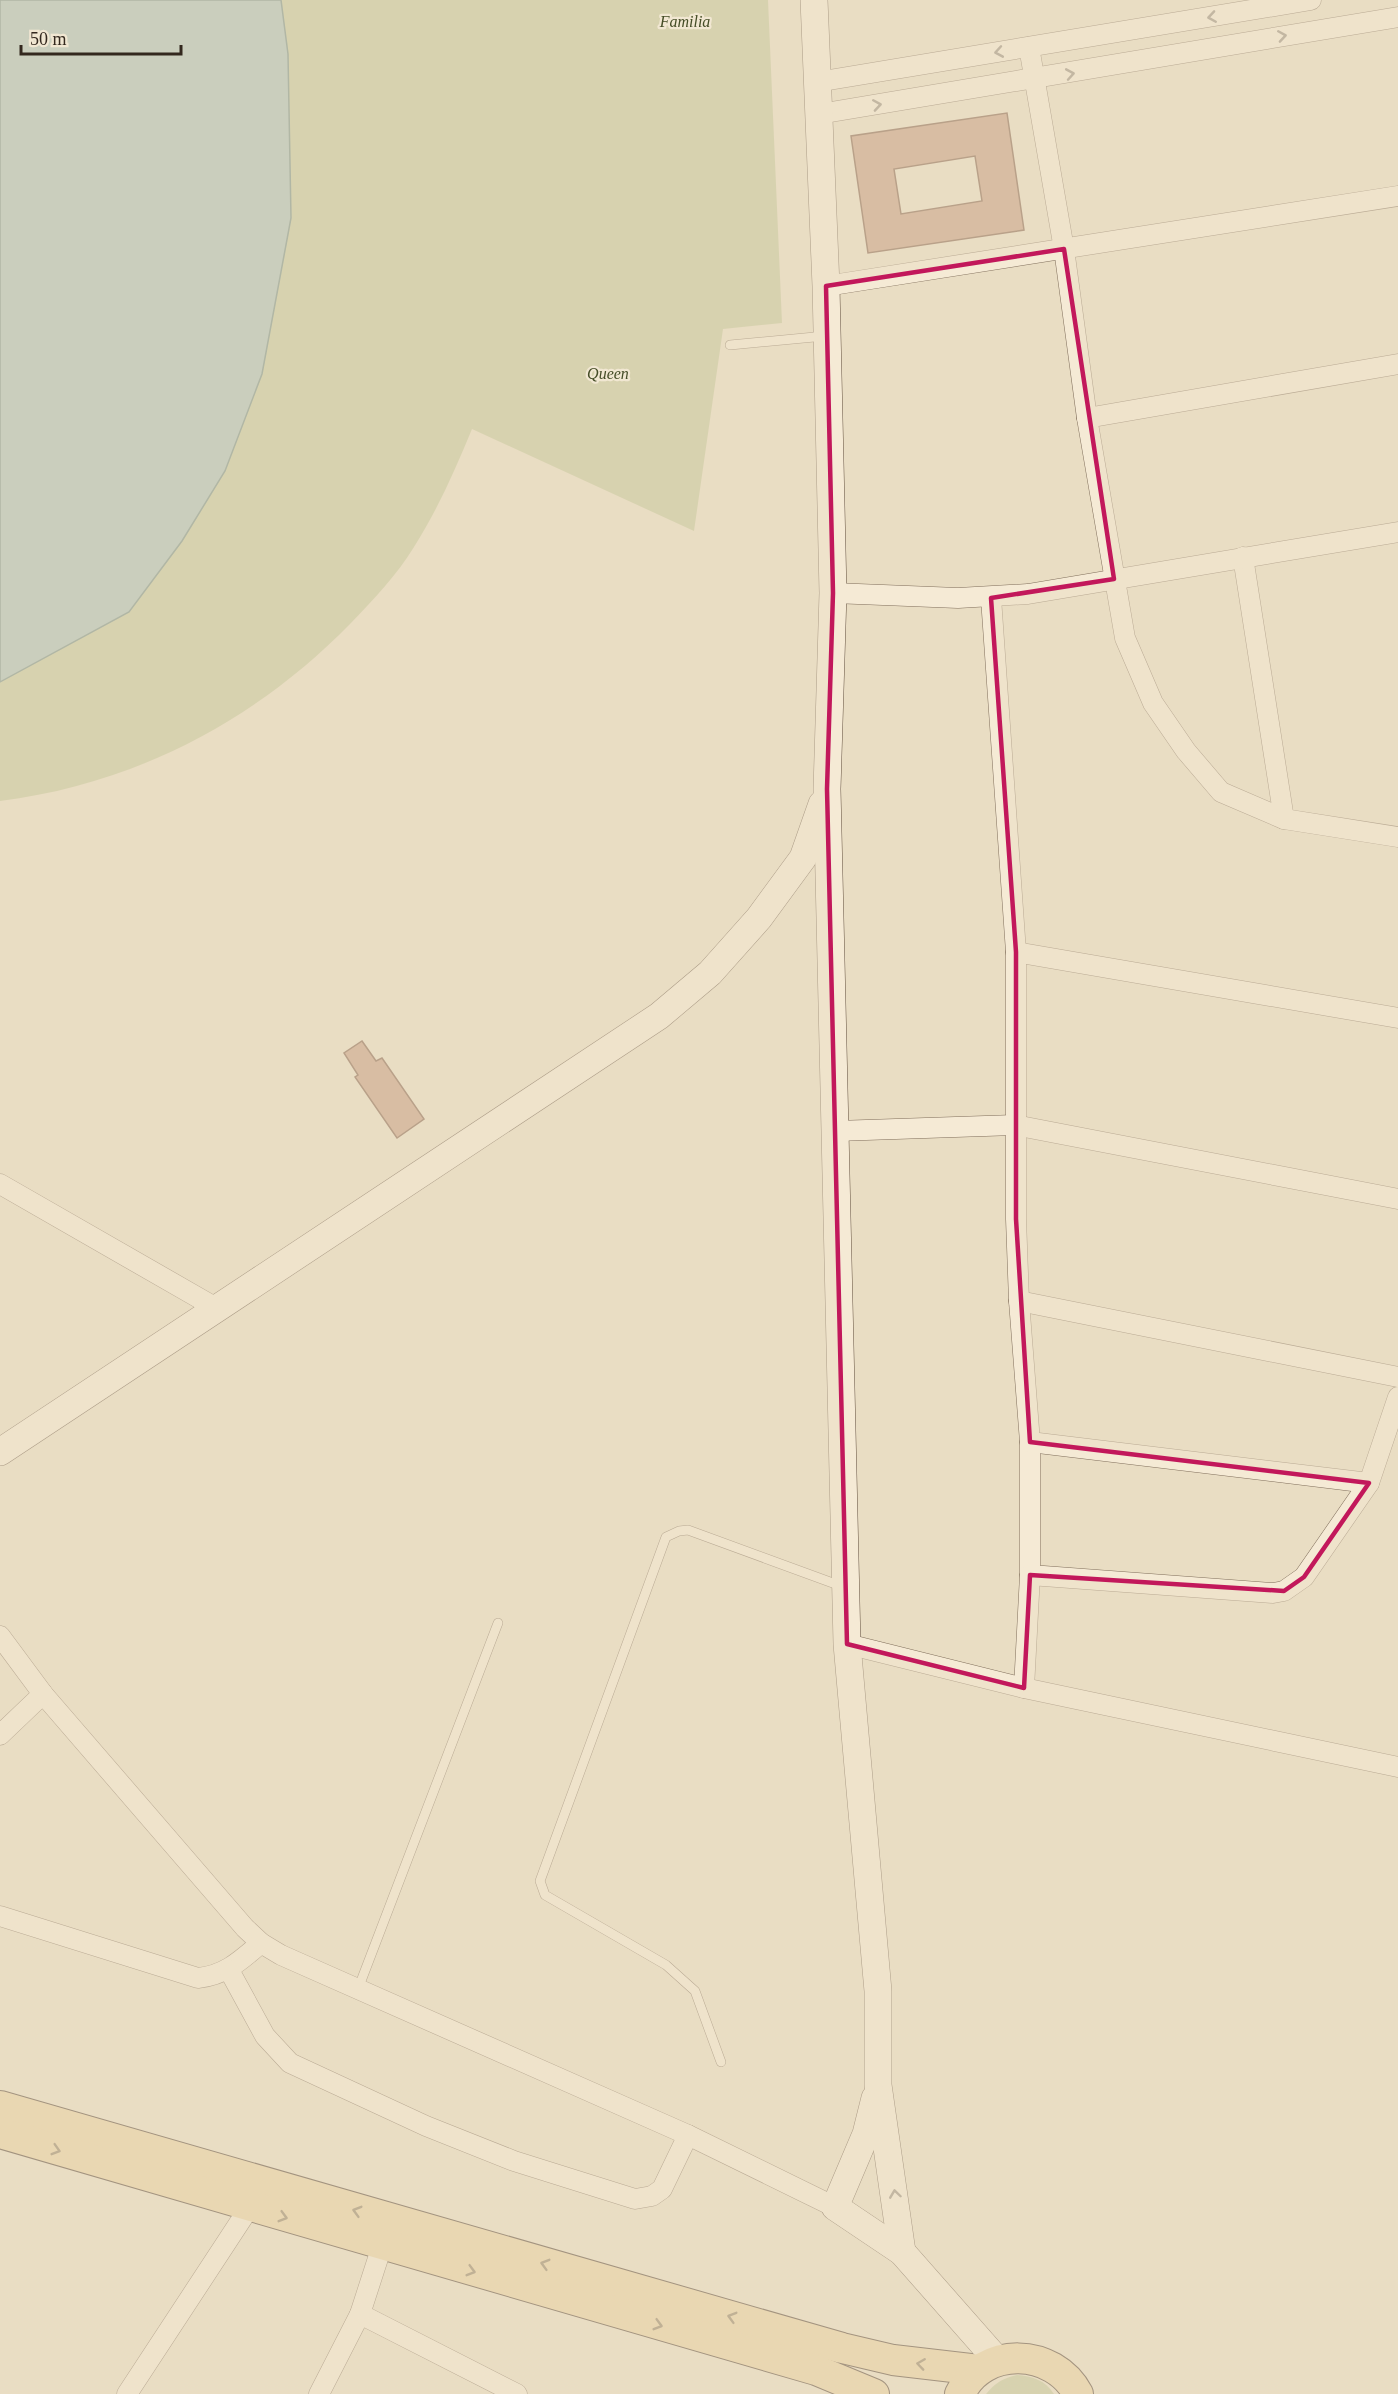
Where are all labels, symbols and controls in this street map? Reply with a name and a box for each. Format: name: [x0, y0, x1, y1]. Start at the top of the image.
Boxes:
one-way arrow: [1207, 10, 1216, 22]
park label: Familia: [659, 13, 710, 30]
scale bar: [21, 18, 182, 56]
text: 50 m: [30, 29, 67, 49]
one-way arrow: [1278, 31, 1287, 43]
one-way arrow: [994, 45, 1004, 58]
one-way arrow: [1064, 68, 1074, 81]
one-way arrow: [872, 99, 882, 112]
park label: Queen: [587, 365, 629, 382]
one-way arrow: [50, 2143, 61, 2155]
one-way arrow: [889, 2190, 902, 2199]
one-way arrow: [352, 2205, 362, 2218]
one-way arrow: [278, 2210, 288, 2223]
one-way arrow: [540, 2259, 550, 2271]
one-way arrow: [466, 2264, 476, 2277]
one-way arrow: [727, 2312, 738, 2324]
one-way arrow: [652, 2318, 663, 2330]
one-way arrow: [917, 2358, 926, 2371]

